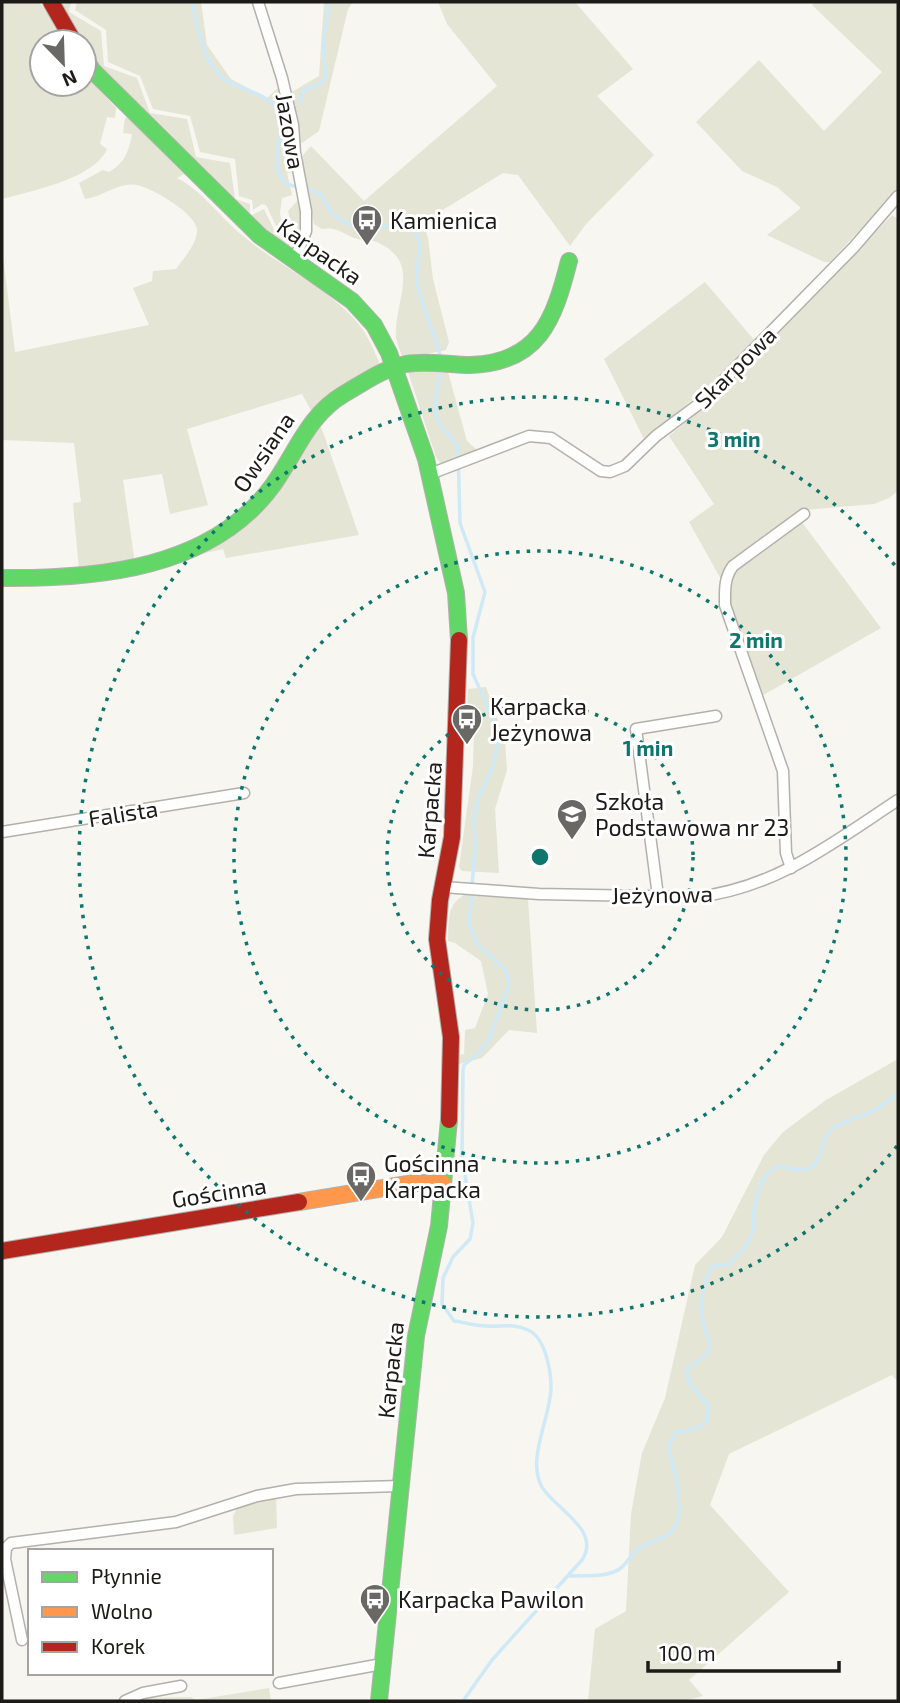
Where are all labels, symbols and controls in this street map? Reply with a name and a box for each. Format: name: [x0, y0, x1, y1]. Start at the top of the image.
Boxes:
north arrow: [28, 28, 98, 98]
text: N: [59, 66, 81, 92]
street label: Jazowa: [271, 91, 311, 171]
bus stop icon: Kamienica: [350, 203, 384, 247]
place label: Kamienica: [390, 206, 497, 234]
street label: Karpacka: [272, 212, 368, 290]
street label: Skarpowa: [688, 320, 782, 414]
street label: Owsiana: [226, 407, 300, 497]
text: 3 min: [707, 426, 761, 451]
text: 2 min: [729, 627, 783, 652]
place label: Karpacka Jeżynowa: [490, 692, 592, 746]
bus stop icon: Karpacka Jeżynowa: [450, 702, 484, 746]
text: 1 min: [623, 735, 673, 760]
street label: Karpacka: [411, 760, 447, 860]
place label: Szkoła Podstawowa nr 23: [595, 787, 789, 841]
street label: Falista: [86, 794, 160, 832]
school or university icon: Szkoła Podstawowa nr 23: [555, 797, 589, 841]
centre of rings: [528, 845, 552, 869]
street label: Jeżynowa: [611, 879, 713, 909]
place label: Gościnna Karpacka: [384, 1149, 481, 1203]
bus stop icon: Gościnna Karpacka: [344, 1159, 378, 1203]
street label: Gościnna: [170, 1171, 268, 1213]
street label: Karpacka: [371, 1320, 409, 1420]
legend: [28, 1549, 273, 1675]
text: Płynnie: [91, 1563, 162, 1588]
bus stop icon: Karpacka Pawilon: [358, 1582, 392, 1626]
place label: Karpacka Pawilon: [398, 1585, 584, 1613]
text: Wolno: [91, 1598, 153, 1623]
scale bar: [648, 1630, 839, 1674]
text: Korek: [91, 1633, 145, 1658]
text: 100 m: [659, 1640, 716, 1665]

